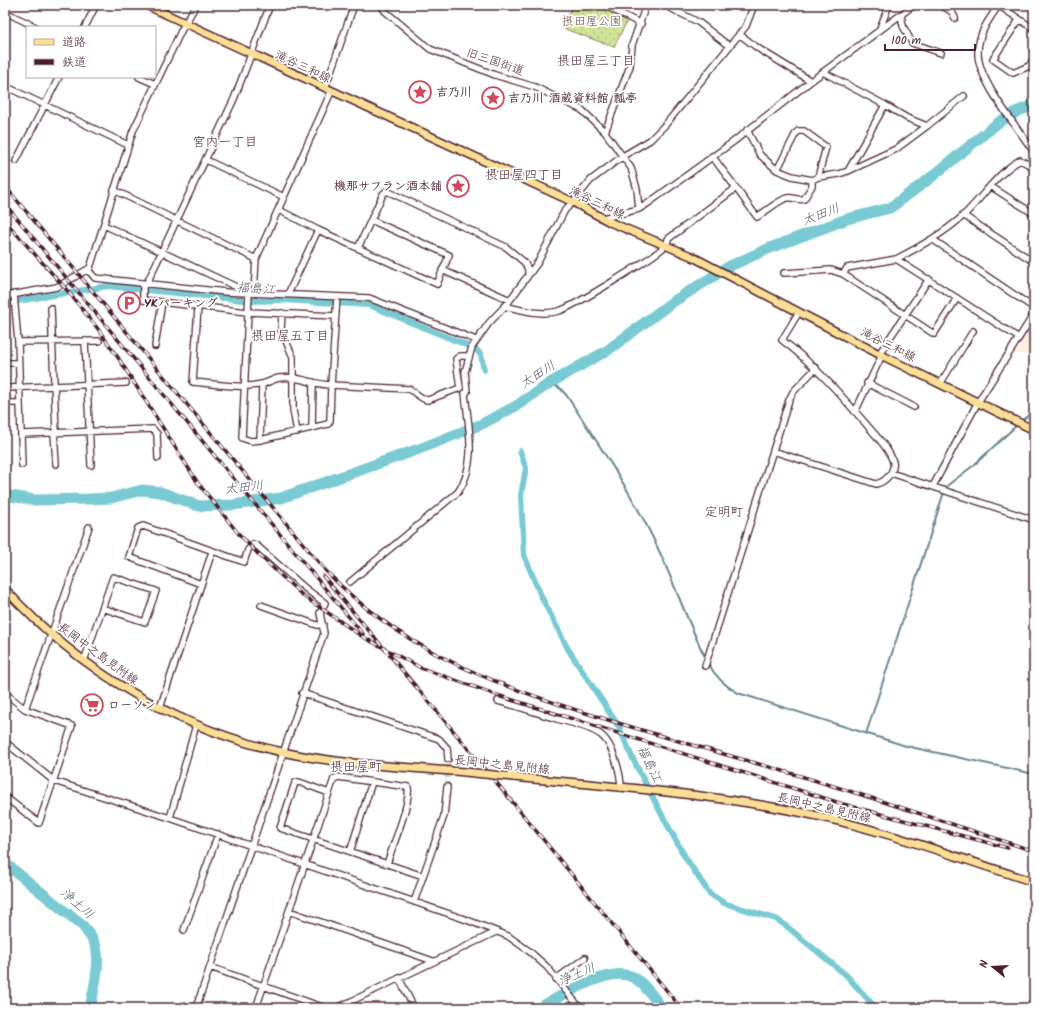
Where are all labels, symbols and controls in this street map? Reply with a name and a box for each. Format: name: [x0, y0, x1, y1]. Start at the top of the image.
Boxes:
park label: 摂田屋公園: [562, 12, 622, 31]
legend: [26, 26, 156, 78]
scale bar: [885, 26, 975, 52]
text: 100 m: [891, 31, 922, 50]
text: 道路: [62, 33, 86, 52]
street label: 旧三国街道: [464, 43, 526, 81]
street label: 滝谷三和線: [272, 46, 334, 88]
district label: 摂田屋三丁目: [557, 51, 635, 72]
text: 鉄道: [62, 53, 86, 72]
place icon: 吉乃川: [407, 79, 433, 105]
place label: 吉乃川: [436, 83, 472, 102]
place icon: 吉乃川 酒蔵資料館 瓢亭: [480, 85, 506, 111]
place label: 吉乃川 酒蔵資料館 瓢亭: [508, 89, 637, 108]
district label: 宮内一丁目: [192, 132, 258, 153]
district label: 摂田屋四丁目: [485, 165, 563, 186]
place icon: 機那サフラン酒本舗: [445, 173, 471, 199]
place label: 機那サフラン酒本舗: [334, 177, 442, 196]
street label: 滝谷三和線: [566, 181, 628, 225]
water label: 太田川: [799, 198, 843, 232]
water label: 福島江: [236, 277, 277, 301]
parking icon: YKパーキング: [116, 290, 142, 316]
place label: YKパーキング: [144, 294, 218, 313]
street label: 滝谷三和線: [857, 323, 919, 367]
district label: 摂田屋五丁目: [251, 326, 329, 347]
water label: 太田川: [516, 356, 560, 394]
water label: 太田川: [223, 475, 265, 501]
district label: 定明町: [704, 502, 744, 523]
street label: 長岡中之島見附線: [54, 618, 142, 690]
supermarket icon: ローソン: [79, 692, 105, 718]
place label: ローソン: [108, 696, 156, 715]
water label: 福島江: [631, 742, 667, 787]
street label: 長岡中之島見附線: [453, 751, 551, 779]
district label: 摂田屋町: [330, 757, 382, 778]
street label: 長岡中之島見附線: [775, 788, 873, 828]
water label: 浄土川: [55, 883, 99, 925]
north arrow: [973, 947, 1013, 987]
water label: 浄土川: [555, 958, 599, 992]
text: N: [975, 958, 994, 970]

